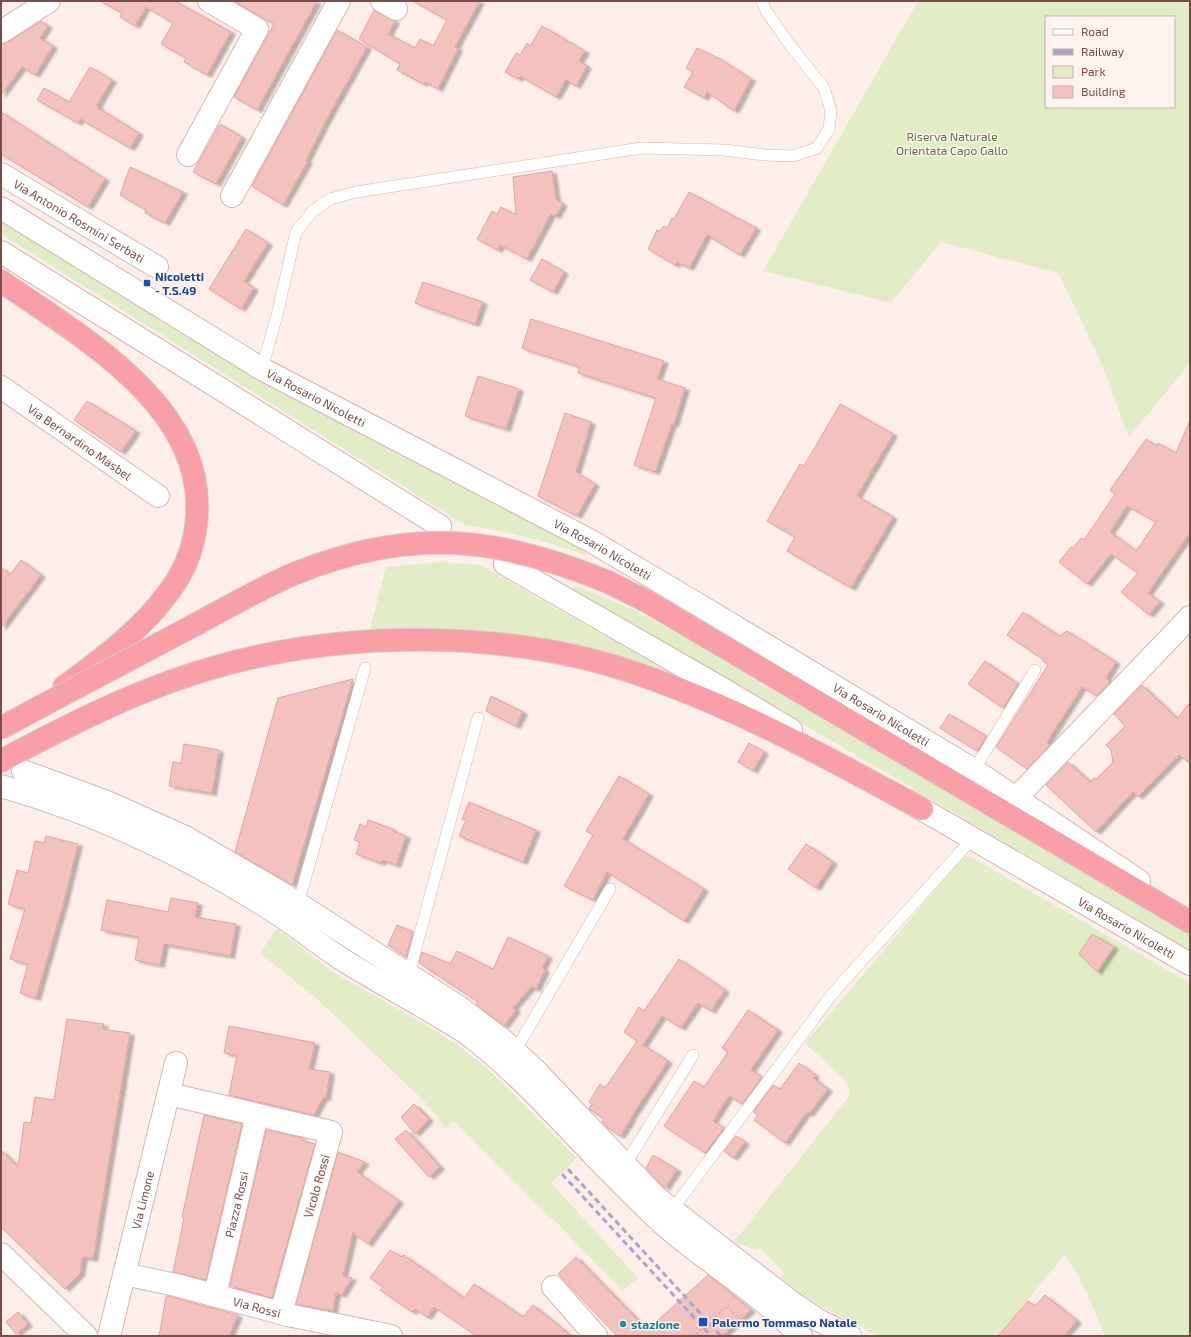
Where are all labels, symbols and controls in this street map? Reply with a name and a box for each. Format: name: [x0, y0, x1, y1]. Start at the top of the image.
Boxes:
legend: [1045, 16, 1175, 108]
text: Road: [1081, 24, 1109, 38]
text: Railway: [1081, 44, 1125, 58]
text: Park: [1081, 64, 1106, 78]
text: Building: [1081, 84, 1126, 98]
park label: Riserva Naturale Orientata Capo Gallo: [896, 129, 1008, 157]
street label: Via Antonio Rosmini Serbati: [11, 176, 147, 265]
place label: Nicoletti - T.S.49: [155, 269, 204, 297]
marker: Nicoletti - T.S.49: [142, 278, 152, 288]
street label: Via Rosario Nicoletti: [264, 366, 368, 429]
street label: Via Bernardino Masbel: [25, 401, 135, 483]
street label: Via Rosario Nicoletti: [551, 516, 654, 582]
street label: Via Rosario Nicoletti: [830, 680, 932, 749]
street label: Via Rosario Nicoletti: [1076, 894, 1178, 961]
street label: Vicolo Rossi: [300, 1153, 332, 1219]
street label: Via Limone: [128, 1169, 156, 1231]
street label: Piazza Rossi: [222, 1170, 251, 1239]
street label: Via Rossi: [232, 1294, 282, 1320]
place label: Palermo Tommaso Natale: [712, 1315, 857, 1329]
marker: Palermo Tommaso Natale: [697, 1316, 709, 1328]
place label: stazione: [631, 1317, 680, 1331]
marker: stazione: [618, 1319, 628, 1329]

